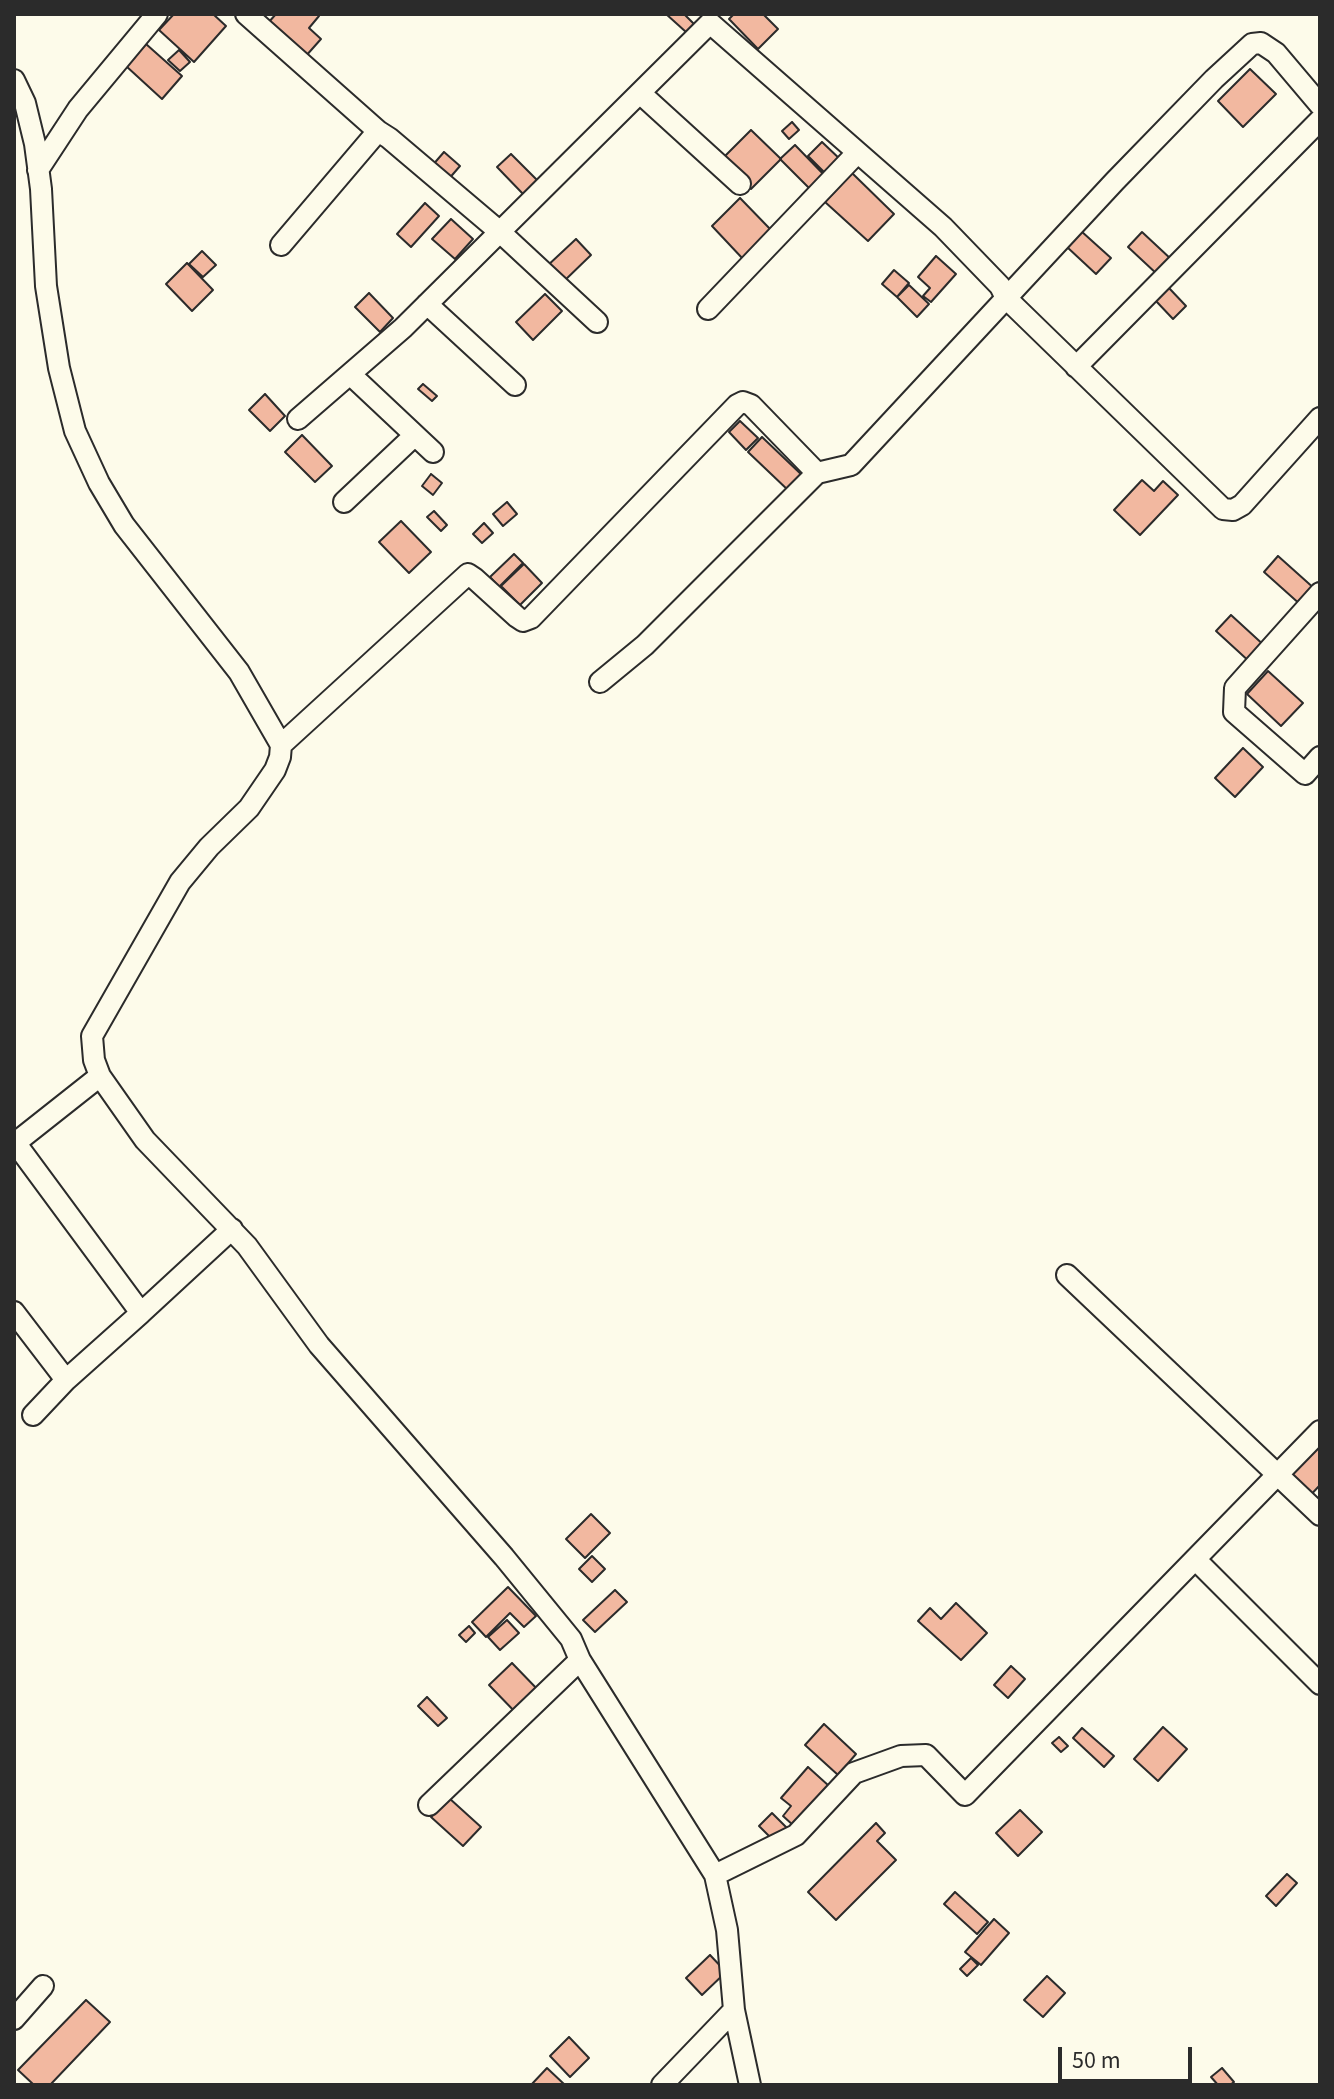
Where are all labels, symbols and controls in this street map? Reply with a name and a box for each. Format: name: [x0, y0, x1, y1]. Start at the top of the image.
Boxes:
scale bar: [1062, 2031, 1196, 2081]
text: 50 m: [1072, 2043, 1121, 2078]

